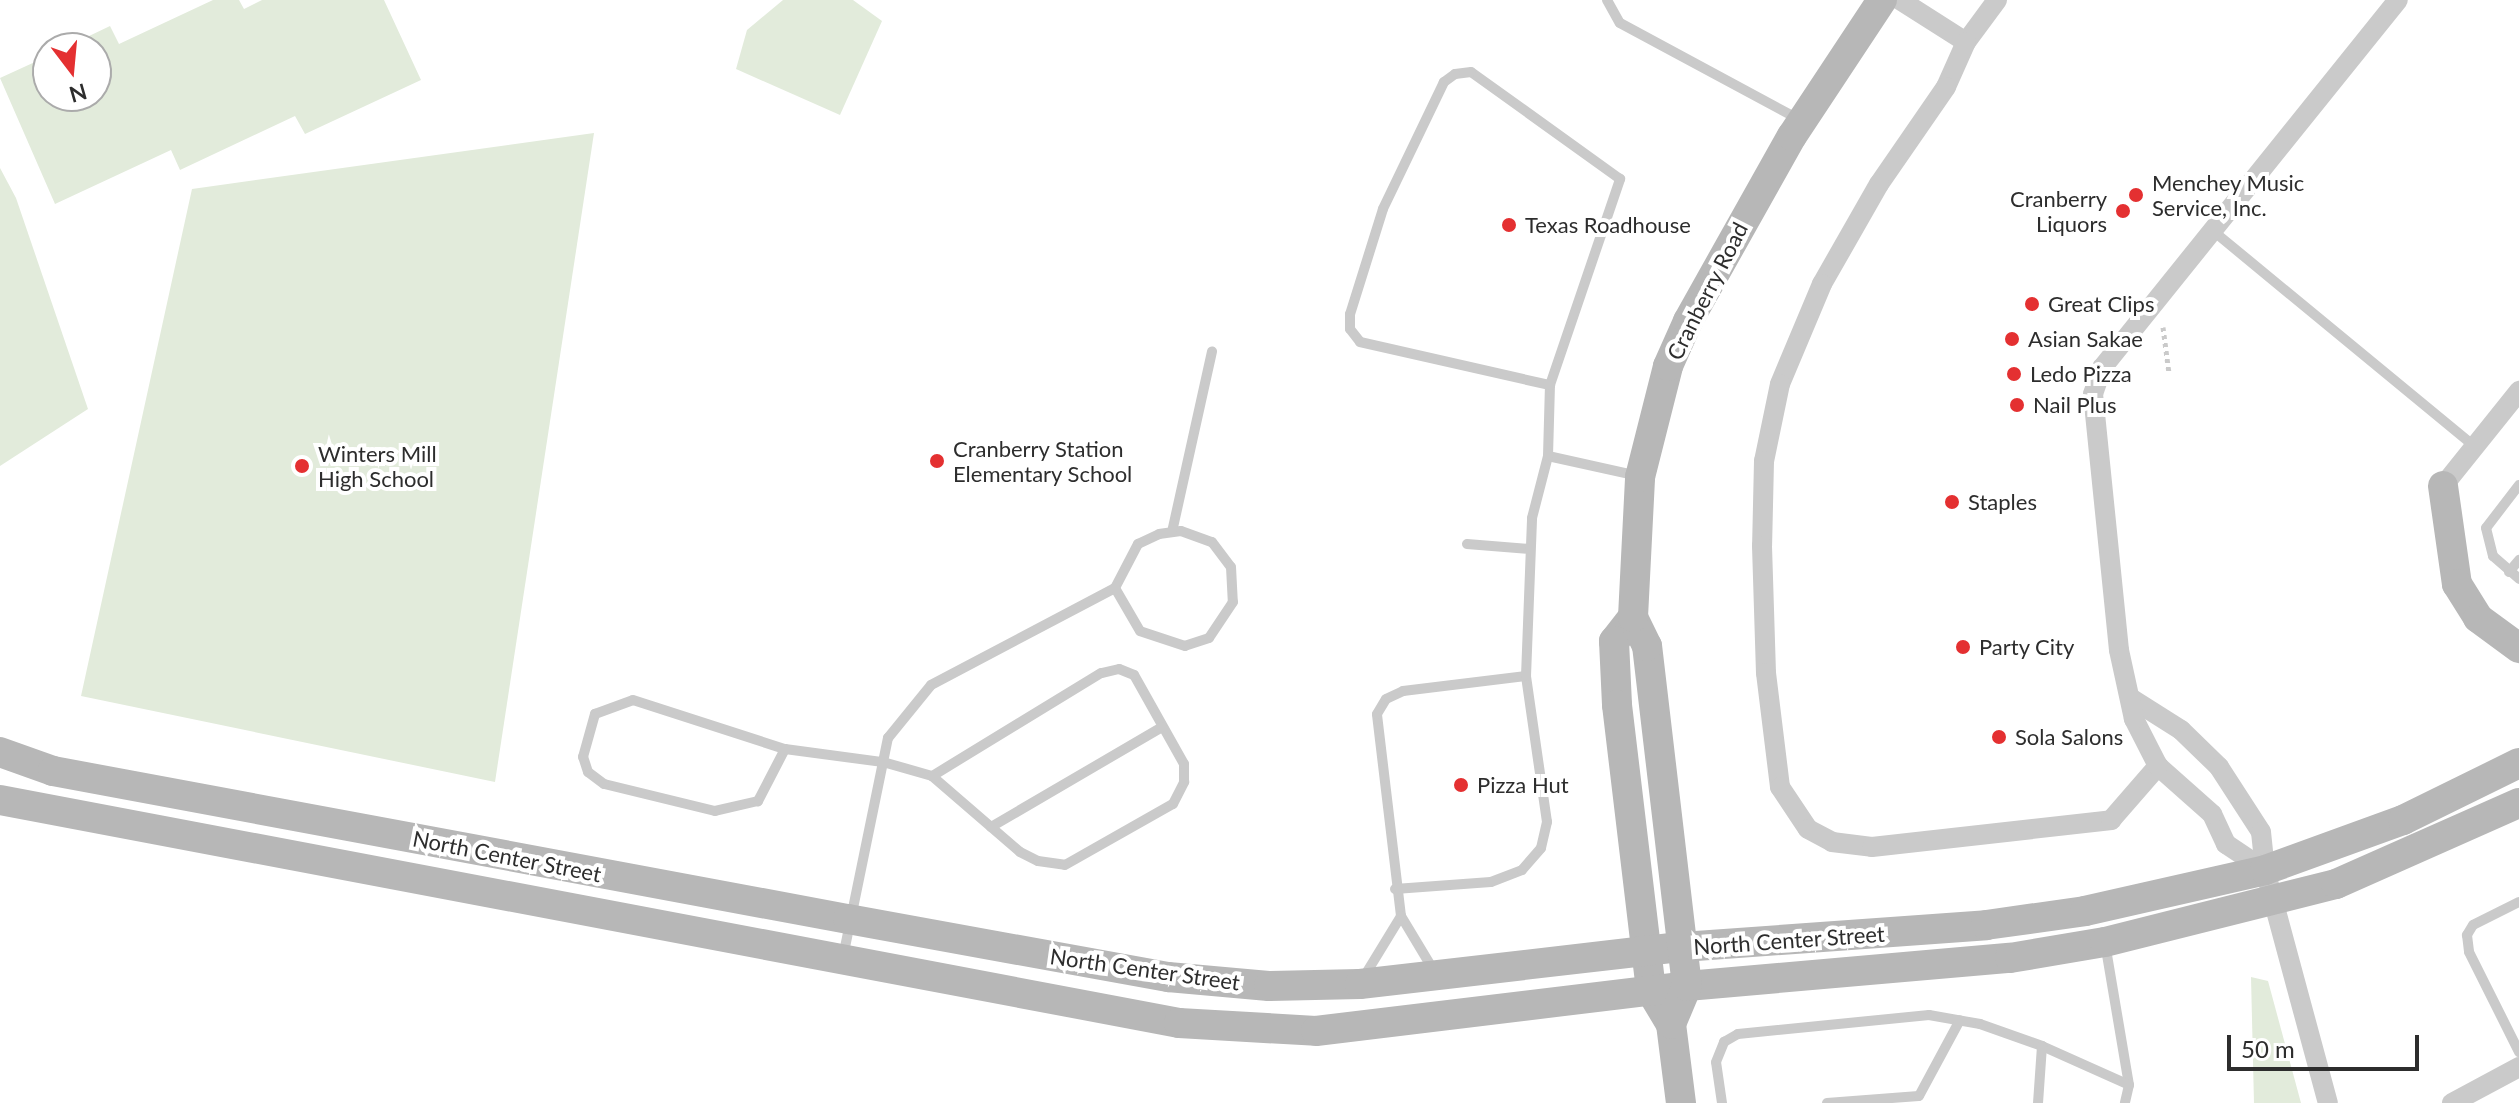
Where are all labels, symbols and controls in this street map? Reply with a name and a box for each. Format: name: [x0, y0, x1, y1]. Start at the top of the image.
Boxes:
north arrow: [32, 32, 112, 112]
text: N: [66, 78, 90, 109]
place label: Menchey Music Service, Inc.: [2152, 169, 2305, 220]
place label: Cranberry Liquors: [2010, 185, 2107, 236]
marker: Menchey Music Service, Inc.: [2127, 186, 2145, 204]
marker: Cranberry Liquors: [2114, 202, 2132, 220]
place label: Texas Roadhouse: [1525, 212, 1691, 238]
marker: Texas Roadhouse: [1500, 216, 1518, 234]
street label: Cranberry Road: [1661, 218, 1753, 364]
place label: Great Clips: [2048, 291, 2154, 317]
marker: Great Clips: [2023, 295, 2041, 313]
place label: Asian Sakae: [2028, 326, 2143, 352]
marker: Asian Sakae: [2003, 330, 2021, 348]
place label: Ledo Pizza: [2030, 361, 2132, 387]
marker: Ledo Pizza: [2005, 365, 2023, 383]
place label: Nail Plus: [2033, 392, 2117, 418]
marker: Nail Plus: [2008, 396, 2026, 414]
place label: Cranberry Station Elementary School: [953, 435, 1133, 486]
place label: Winters Mill High School: [318, 440, 437, 492]
marker: Cranberry Station Elementary School: [928, 452, 946, 470]
marker: Winters Mill High School: [293, 457, 311, 475]
place label: Staples: [1968, 489, 2037, 515]
marker: Staples: [1943, 493, 1961, 511]
place label: Party City: [1979, 634, 2075, 660]
marker: Party City: [1954, 638, 1972, 656]
place label: Sola Salons: [2015, 724, 2123, 750]
marker: Sola Salons: [1990, 728, 2008, 746]
place label: Pizza Hut: [1477, 772, 1569, 798]
marker: Pizza Hut: [1452, 776, 1470, 794]
street label: North Center Street: [410, 825, 604, 887]
street label: North Center Street: [1692, 920, 1886, 960]
street label: North Center Street: [1048, 943, 1242, 995]
scale bar: [2231, 1019, 2423, 1069]
text: 50 m: [2241, 1034, 2295, 1063]

